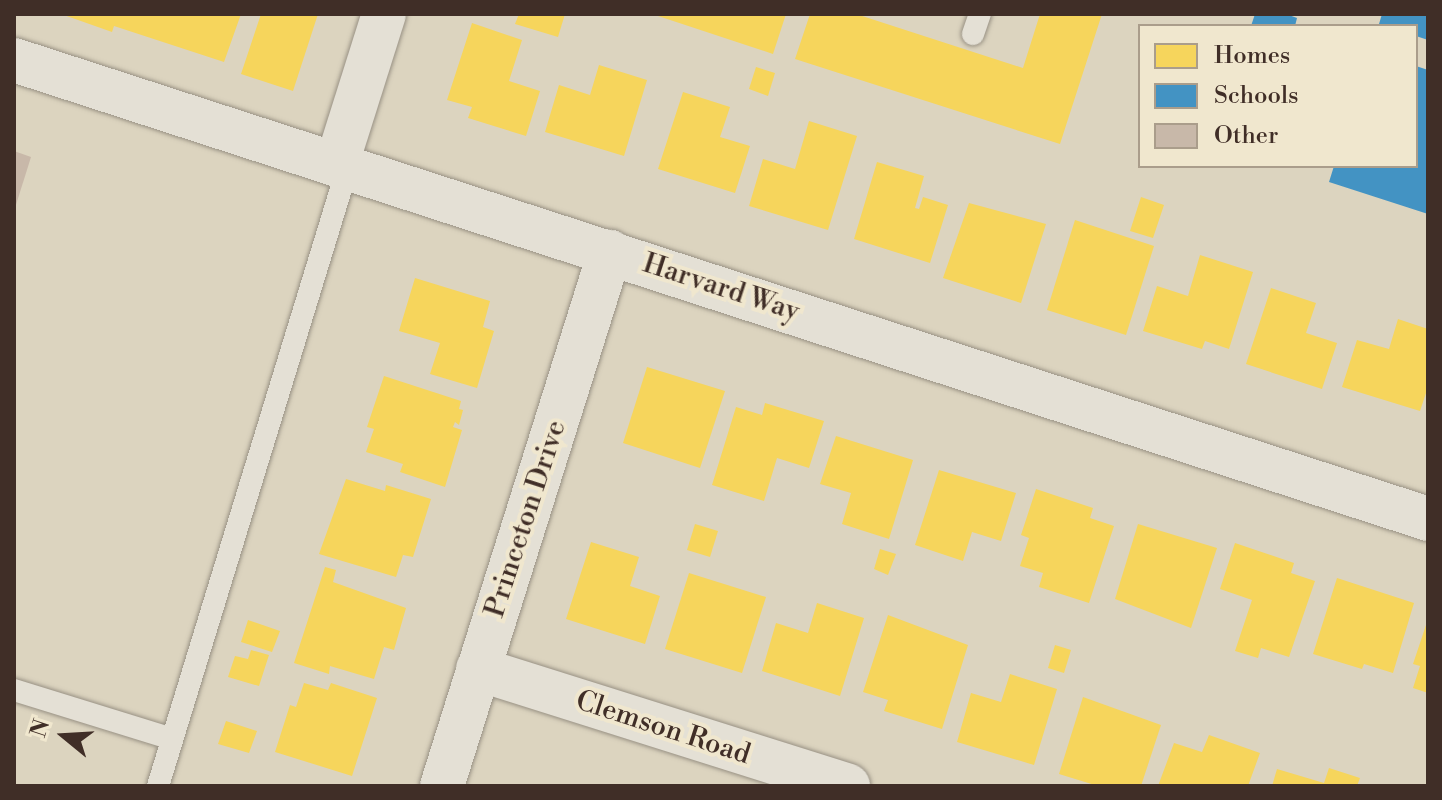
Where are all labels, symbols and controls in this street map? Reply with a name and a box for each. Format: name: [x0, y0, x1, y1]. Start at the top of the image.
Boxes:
legend: [1138, 24, 1418, 168]
text: Homes: [1214, 41, 1290, 71]
text: Schools: [1214, 81, 1299, 111]
text: Other: [1214, 121, 1278, 151]
street label: Harvard Way: [639, 247, 803, 329]
street label: Princeton Drive: [478, 416, 574, 622]
street label: Clemson Road: [571, 684, 755, 772]
north arrow: [24, 696, 104, 776]
text: N: [25, 716, 56, 741]

